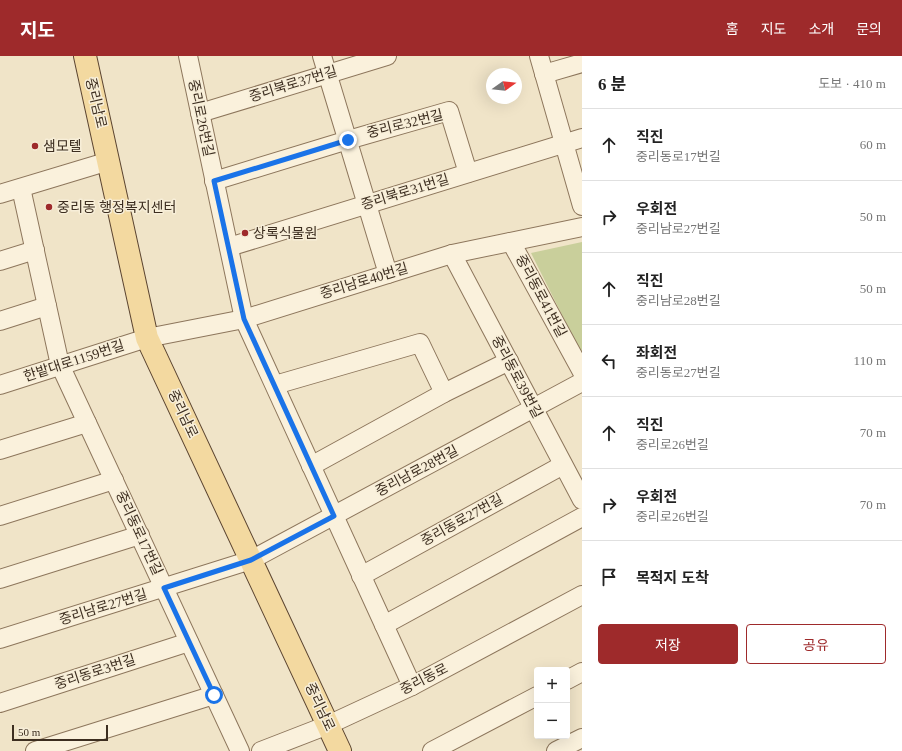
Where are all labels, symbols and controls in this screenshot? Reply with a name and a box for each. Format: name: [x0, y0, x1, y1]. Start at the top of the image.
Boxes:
text: 지도: [20, 20, 55, 41]
text: 홈: [726, 22, 739, 37]
text: 지도: [761, 22, 786, 37]
text: 소개: [808, 22, 834, 37]
text: 문의: [856, 22, 882, 37]
street label: 중리북로37번길: [247, 63, 339, 105]
north arrow: [486, 68, 522, 104]
text: 6 분: [598, 75, 626, 94]
street label: 중리남로: [83, 76, 109, 130]
text: 도보 · 410 m: [818, 76, 886, 91]
street label: 중리로26번길: [186, 78, 216, 158]
street label: 중리로32번길: [365, 107, 445, 141]
text: 직진: [636, 129, 664, 145]
route end: [339, 131, 357, 149]
icon: ahead: [598, 134, 620, 156]
text: 60 m: [860, 137, 886, 152]
place label: 샘모텔: [43, 139, 82, 154]
marker: 샘모텔: [30, 141, 40, 151]
text: 중리동로17번길: [636, 149, 721, 164]
street label: 중리북로31번길: [359, 171, 451, 213]
place label: 중리동 행정복지센터: [57, 200, 176, 215]
text: 우회전: [636, 201, 677, 217]
marker: 중리동 행정복지센터: [44, 202, 54, 212]
icon: right: [598, 206, 620, 228]
text: 50 m: [860, 209, 886, 224]
text: 중리남로27번길: [636, 221, 721, 236]
place label: 상록식물원: [253, 226, 317, 241]
marker: 상록식물원: [240, 228, 250, 238]
street label: 중리동로41번길: [513, 252, 569, 340]
street label: 중리남로40번길: [318, 260, 410, 302]
text: 직진: [636, 273, 664, 289]
icon: ahead: [598, 278, 620, 300]
text: 50 m: [860, 281, 886, 296]
text: 중리남로28번길: [636, 293, 721, 308]
street label: 중리동로39번길: [489, 333, 545, 421]
street label: 한밭대로1159번길: [22, 338, 126, 384]
text: 좌회전: [636, 345, 677, 361]
icon: left: [598, 350, 620, 372]
text: 110 m: [854, 353, 886, 368]
text: 중리동로27번길: [636, 365, 721, 380]
street label: 중리남로: [165, 387, 201, 441]
text: 직진: [636, 417, 664, 433]
icon: ahead: [598, 422, 620, 444]
text: 70 m: [860, 425, 886, 440]
text: 중리로26번길: [636, 437, 709, 452]
street label: 중리남로28번길: [373, 443, 461, 499]
street label: 중리동로17번길: [113, 488, 165, 578]
text: 우회전: [636, 489, 677, 505]
street label: 중리동로27번길: [418, 491, 506, 549]
icon: right: [598, 494, 620, 516]
text: 70 m: [860, 497, 886, 512]
text: 중리로26번길: [636, 509, 709, 524]
icon: arrive: [598, 566, 620, 588]
text: 목적지 도착: [636, 570, 709, 586]
street label: 중리남로27번길: [57, 586, 149, 628]
button: 저장: [598, 624, 738, 664]
button: 공유: [746, 624, 886, 664]
street label: 중리동로3번길: [53, 652, 137, 692]
street label: 중리동로: [398, 661, 450, 697]
map controls: [534, 667, 570, 739]
button: +: [534, 667, 570, 703]
street label: 중리남로: [302, 680, 338, 734]
route start: [205, 686, 223, 704]
button: −: [534, 703, 570, 739]
scale bar: [12, 723, 108, 742]
text: 50 m: [18, 726, 40, 738]

